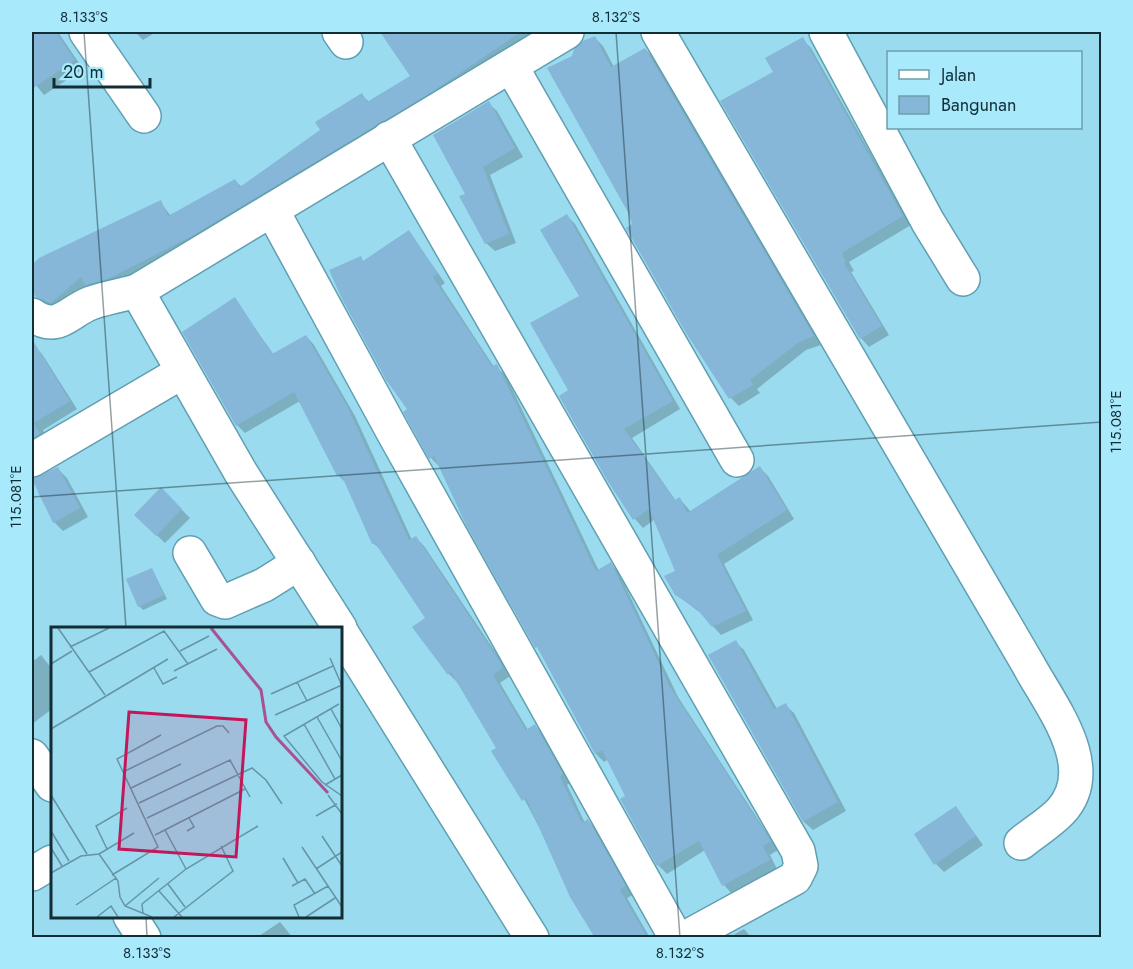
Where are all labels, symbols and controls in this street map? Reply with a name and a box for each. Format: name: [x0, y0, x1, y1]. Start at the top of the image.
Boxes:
text: 8.133°S: [60, 6, 108, 28]
text: 8.132°S: [592, 6, 640, 28]
scale bar: [54, 51, 150, 89]
legend: [887, 51, 1082, 129]
text: 20 m: [63, 59, 103, 85]
text: Jalan: [939, 62, 976, 88]
text: Bangunan: [941, 92, 1016, 118]
text: 115.081°E: [1105, 391, 1127, 453]
text: 115.081°E: [5, 466, 27, 528]
inset map: [51, 627, 342, 918]
text: 8.133°S: [123, 942, 171, 964]
text: 8.132°S: [656, 942, 704, 964]

